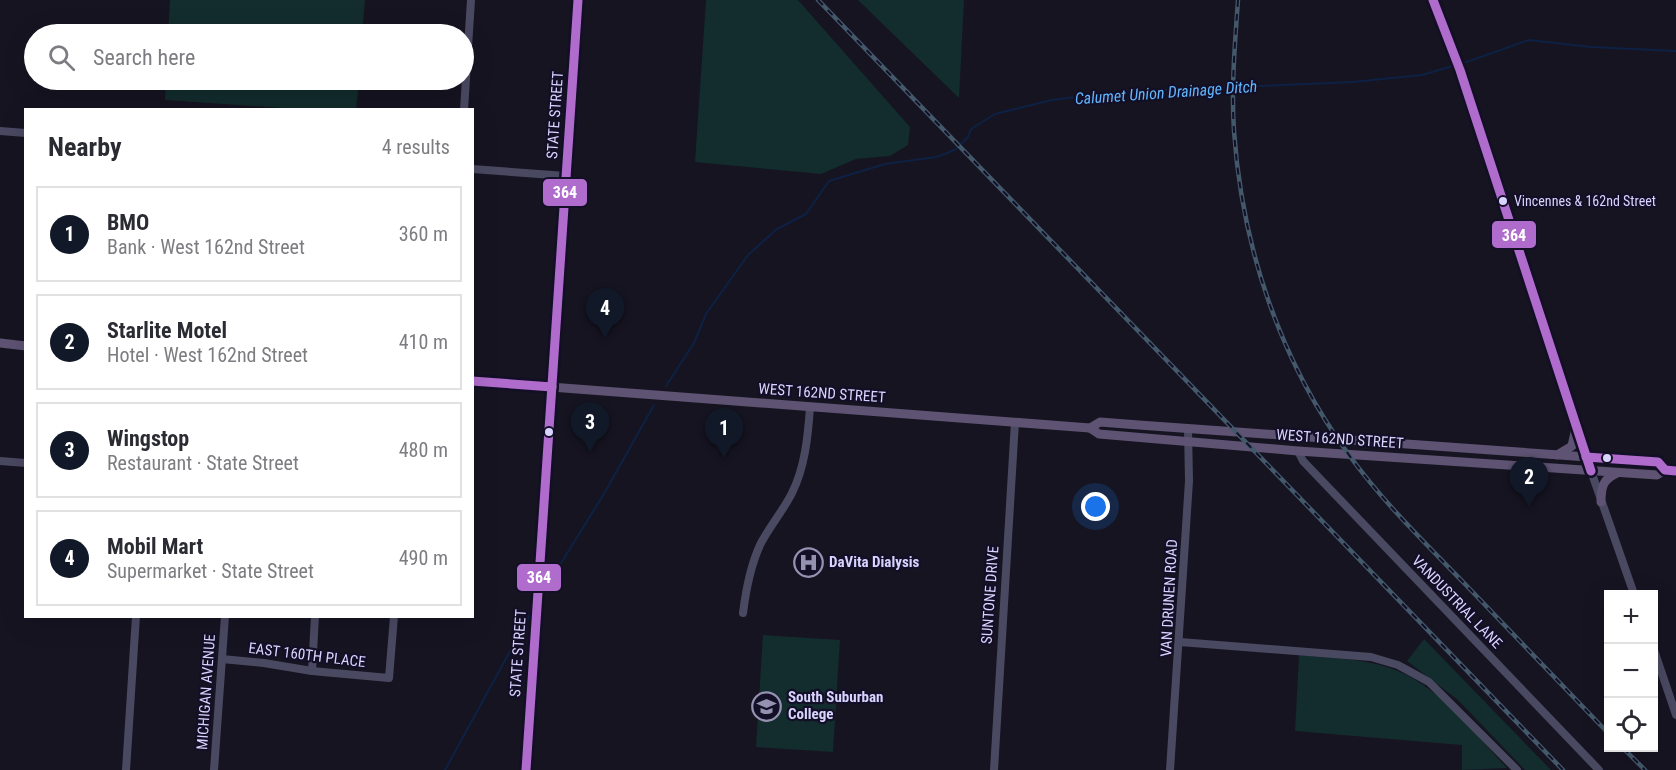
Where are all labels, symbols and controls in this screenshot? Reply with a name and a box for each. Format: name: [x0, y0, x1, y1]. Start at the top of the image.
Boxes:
search box: [24, 24, 474, 90]
icon: search: [45, 41, 78, 74]
text: Search here: [93, 45, 195, 70]
street label: STATE STREET: [543, 70, 567, 159]
water label: Calumet Union Drainage Ditch: [1074, 77, 1258, 108]
text: Nearby: [48, 132, 122, 162]
text: 4 results: [382, 135, 450, 159]
line badge: 364: [542, 178, 588, 207]
text: 364: [553, 183, 577, 202]
place label: Vincennes & 162nd Street: [1514, 193, 1656, 209]
marker: Vincennes & 162nd Street: [1497, 195, 1509, 207]
text: BMO: [107, 210, 149, 235]
line badge: 364: [1491, 220, 1537, 249]
text: 1: [64, 222, 75, 246]
text: 360 m: [399, 222, 448, 246]
text: 364: [1502, 226, 1526, 245]
text: Bank · West 162nd Street: [107, 235, 305, 259]
pin: 4: [586, 288, 624, 338]
text: Starlite Motel: [107, 318, 227, 343]
text: 2: [64, 330, 75, 354]
text: 410 m: [399, 330, 448, 354]
text: Hotel · West 162nd Street: [107, 343, 308, 367]
street label: WEST 162ND STREET: [758, 380, 886, 406]
pin: 3: [570, 402, 610, 452]
pin: 1: [704, 408, 744, 458]
text: Wingstop: [107, 426, 189, 451]
unlabelled marker: [543, 426, 555, 438]
street label: WEST 162ND STREET: [1276, 426, 1404, 452]
text: 3: [64, 438, 75, 462]
text: 480 m: [399, 438, 448, 462]
text: Restaurant · State Street: [107, 451, 299, 475]
unlabelled marker: [1601, 452, 1613, 464]
pin: 2: [1510, 458, 1549, 507]
your location: [1081, 492, 1110, 521]
text: Mobil Mart: [107, 534, 203, 559]
street label: VAN DRUNEN ROAD: [1157, 539, 1181, 657]
street label: SUNTONE DRIVE: [978, 545, 1002, 645]
text: 4: [64, 546, 75, 570]
text: 490 m: [399, 546, 448, 570]
hospital icon: DaVita Dialysis: [792, 546, 824, 578]
street label: VANDUSTRIAL LANE: [1408, 552, 1506, 652]
place label: DaVita Dialysis: [829, 553, 919, 571]
text: Supermarket · State Street: [107, 559, 314, 583]
line badge: 364: [516, 563, 562, 592]
text: 364: [527, 568, 551, 587]
map controls: [1604, 590, 1658, 752]
button: +: [1604, 590, 1658, 644]
street label: STATE STREET: [506, 608, 530, 697]
street label: MICHIGAN AVENUE: [193, 634, 219, 750]
street label: EAST 160TH PLACE: [247, 639, 367, 671]
button: −: [1604, 644, 1658, 698]
place label: South Suburban College: [788, 688, 884, 723]
school or university icon: South Suburban College: [751, 690, 783, 722]
button: locate: [1604, 698, 1658, 752]

